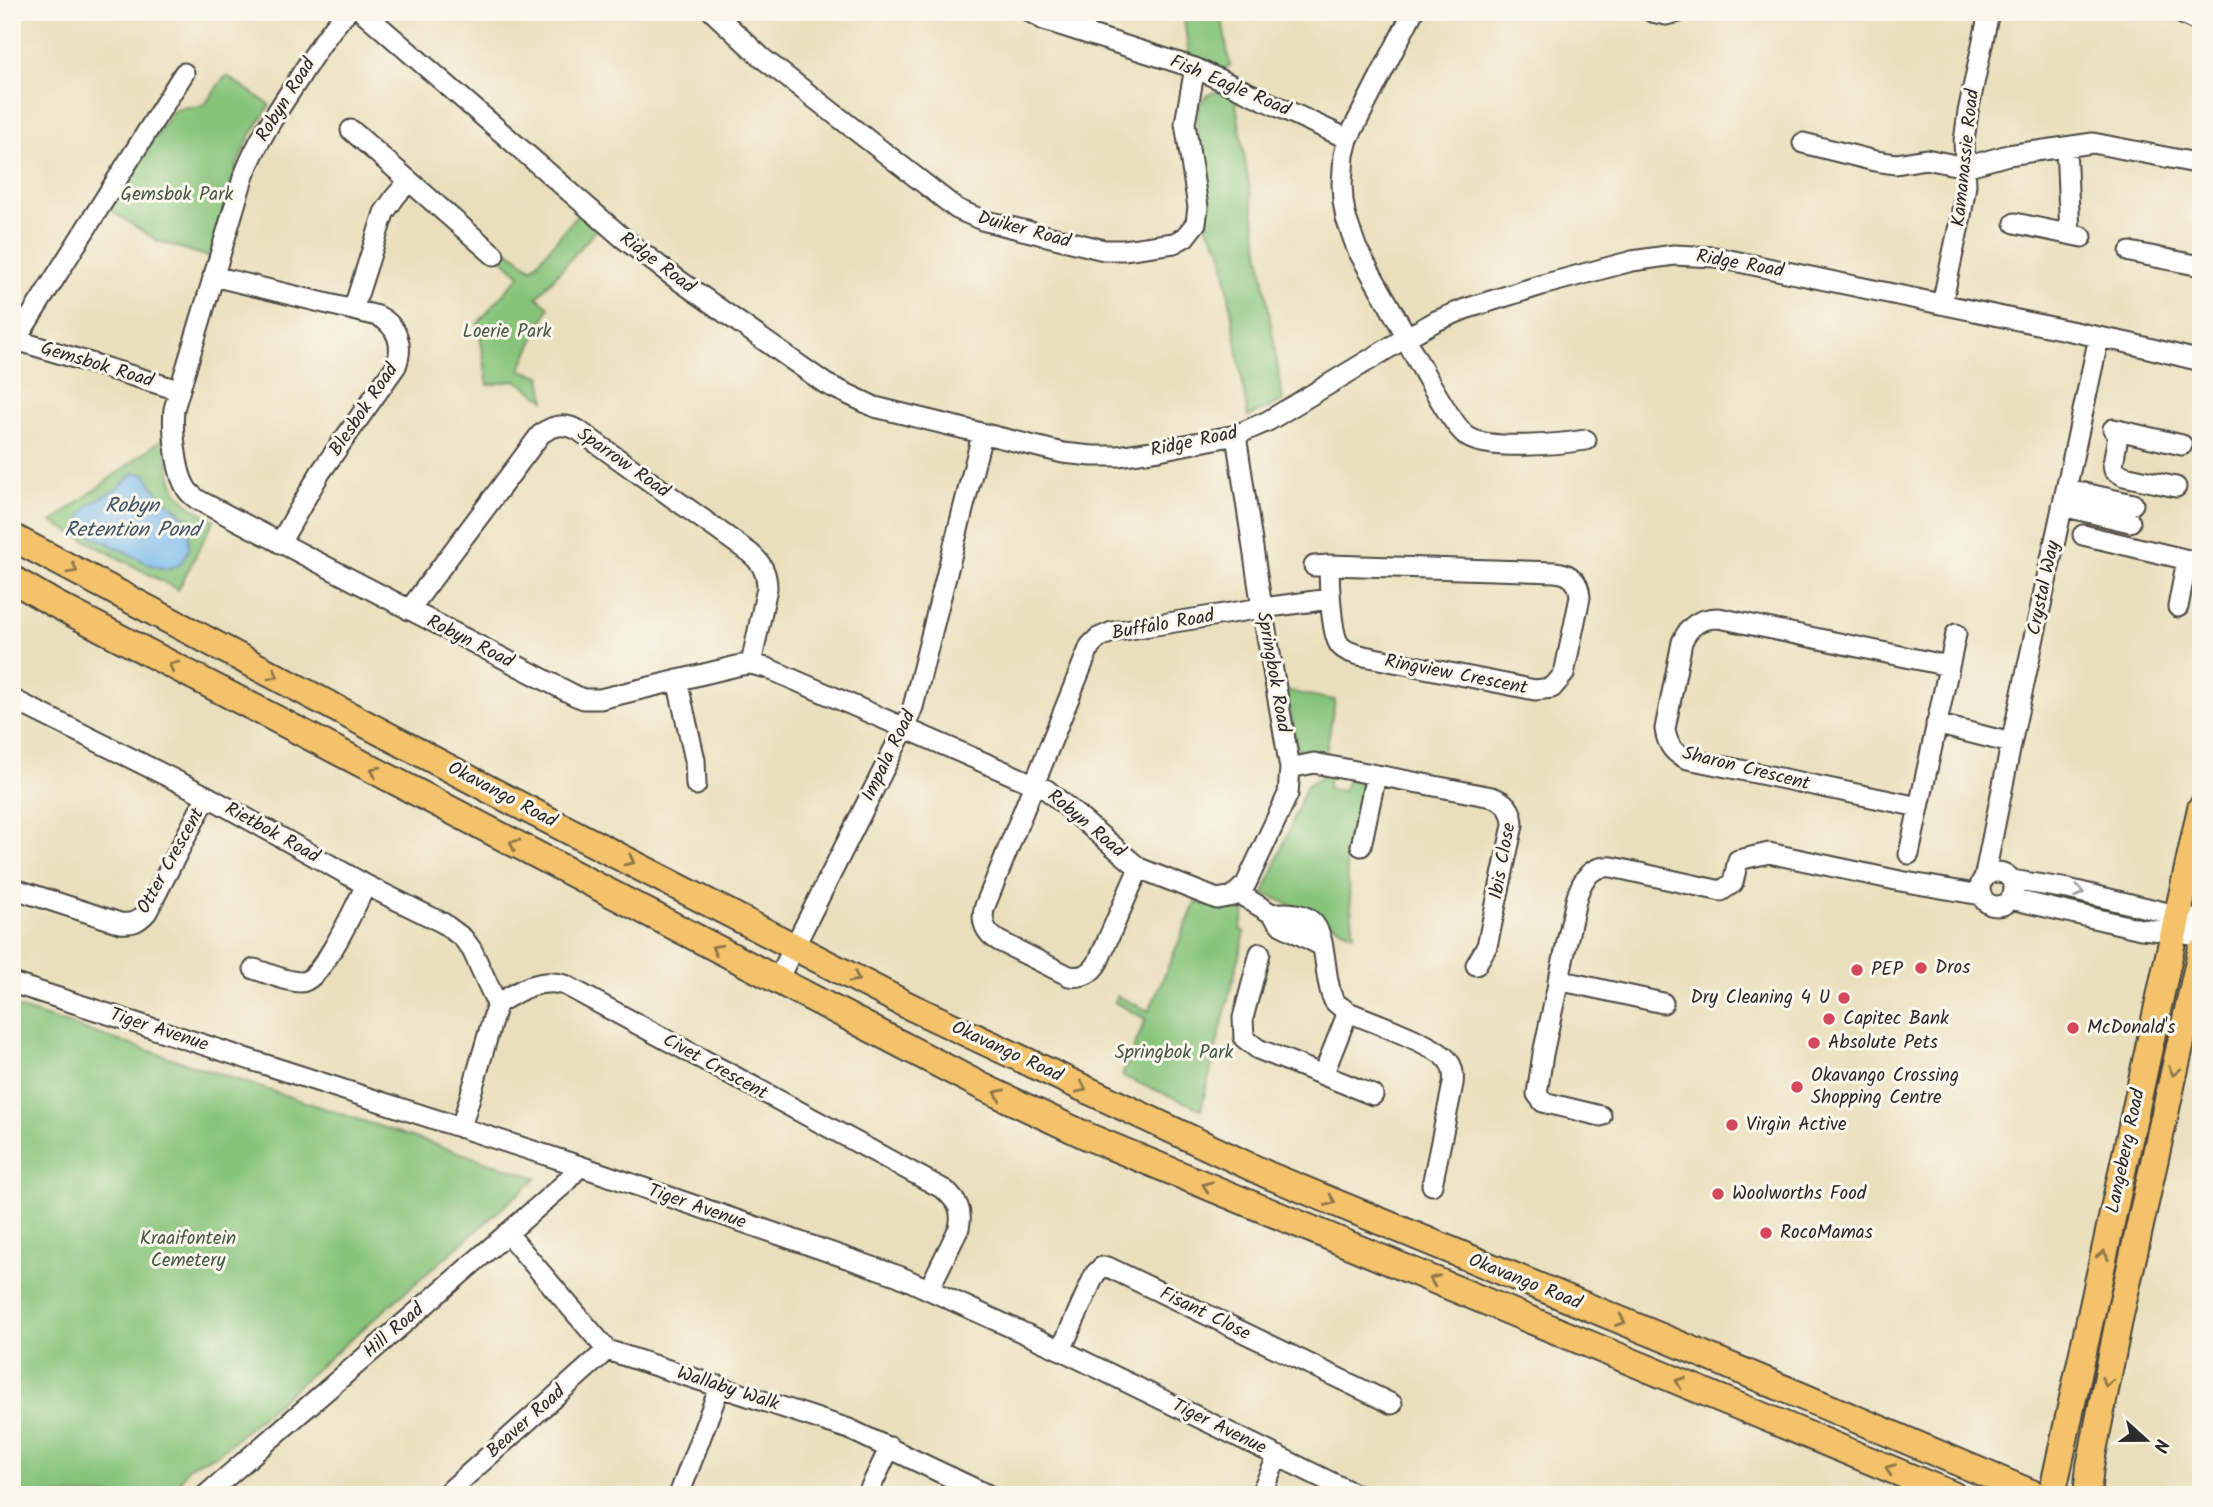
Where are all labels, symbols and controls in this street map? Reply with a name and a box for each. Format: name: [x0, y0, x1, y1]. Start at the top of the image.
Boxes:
street label: Fish Eagle Road: [1165, 47, 1295, 125]
street label: Robyn Road: [248, 52, 324, 148]
street label: Kamanassie Road: [1944, 87, 1988, 228]
park label: Gemsbok Park: [121, 180, 234, 210]
street label: Duiker Road: [974, 203, 1074, 257]
street label: Ridge Road: [613, 224, 702, 302]
street label: Ridge Road: [1694, 242, 1787, 287]
park label: Loerie Park: [463, 317, 552, 347]
street label: Gemsbok Road: [37, 334, 158, 397]
street label: Blesbok Road: [322, 357, 407, 463]
street label: Ridge Road: [1148, 418, 1241, 466]
street label: Sparrow Road: [570, 420, 676, 506]
water label: Robyn Retention Pond: [64, 490, 204, 547]
street label: Crystal Way: [2019, 537, 2069, 638]
one-way arrow: [65, 561, 78, 574]
street label: Buffalo Road: [1109, 601, 1217, 649]
street label: Robyn Road: [421, 607, 519, 677]
street label: Springbok Road: [1248, 609, 1298, 735]
street label: Ringview Crescent: [1382, 646, 1531, 704]
one-way arrow: [168, 660, 180, 674]
one-way arrow: [267, 666, 279, 680]
street label: Impala Road: [854, 705, 924, 807]
street label: Sharon Crescent: [1679, 739, 1814, 800]
street label: Okavango Road: [442, 754, 562, 837]
one-way arrow: [370, 766, 382, 779]
street label: Robyn Road: [1040, 782, 1132, 866]
street label: Rietbok Road: [219, 794, 326, 872]
street label: Otter Crescent: [129, 802, 213, 920]
street label: Ibis Close: [1482, 820, 1525, 902]
one-way arrow: [509, 839, 522, 852]
one-way arrow: [623, 853, 635, 867]
one-way arrow: [2073, 884, 2085, 898]
one-way arrow: [711, 944, 723, 958]
place label: Dros: [1935, 953, 1970, 983]
place label: PEP: [1871, 955, 1903, 985]
marker: Dros: [1913, 960, 1929, 976]
marker: PEP: [1849, 962, 1865, 978]
one-way arrow: [848, 970, 860, 983]
place label: Dry Cleaning 4 U: [1691, 983, 1830, 1013]
marker: Dry Cleaning 4 U: [1836, 990, 1852, 1006]
street label: Tiger Avenue: [106, 1000, 213, 1060]
place label: Capitec Bank: [1843, 1004, 1949, 1034]
marker: Capitec Bank: [1821, 1011, 1837, 1027]
street label: Okavango Road: [946, 1013, 1068, 1091]
place label: McDonald's: [2087, 1013, 2175, 1043]
marker: McDonald's: [2065, 1020, 2081, 1036]
street label: Civet Crescent: [657, 1026, 774, 1109]
place label: Absolute Pets: [1828, 1028, 1938, 1058]
marker: Absolute Pets: [1806, 1035, 1822, 1051]
park label: Springbok Park: [1115, 1038, 1233, 1068]
place label: Okavango Crossing Shopping Centre: [1811, 1061, 1959, 1113]
one-way arrow: [2168, 1065, 2182, 1077]
one-way arrow: [1075, 1079, 1087, 1093]
marker: Okavango Crossing Shopping Centre: [1789, 1079, 1805, 1095]
street label: Langeberg Road: [2098, 1085, 2154, 1216]
one-way arrow: [994, 1089, 1006, 1103]
place label: Virgin Active: [1746, 1110, 1847, 1140]
marker: Virgin Active: [1724, 1117, 1740, 1133]
street label: Tiger Avenue: [644, 1176, 751, 1238]
place label: Woolworths Food: [1732, 1179, 1867, 1209]
one-way arrow: [1202, 1180, 1214, 1194]
marker: Woolworths Food: [1710, 1186, 1726, 1202]
one-way arrow: [1324, 1193, 1336, 1207]
place label: RocoMamas: [1780, 1218, 1873, 1248]
park label: Kraaifontein Cemetery: [140, 1224, 236, 1276]
marker: RocoMamas: [1758, 1225, 1774, 1241]
street label: Okavango Road: [1464, 1246, 1587, 1319]
one-way arrow: [2095, 1249, 2109, 1261]
one-way arrow: [1429, 1274, 1441, 1288]
street label: Fisant Close: [1154, 1279, 1256, 1349]
street label: Hill Road: [357, 1296, 432, 1366]
one-way arrow: [1614, 1312, 1626, 1326]
street label: Wallaby Walk: [673, 1358, 783, 1420]
one-way arrow: [1675, 1376, 1687, 1390]
one-way arrow: [2100, 1376, 2115, 1388]
street label: Beaver Road: [479, 1378, 573, 1466]
street label: Tiger Avenue: [1167, 1391, 1272, 1463]
north arrow: [2112, 1406, 2182, 1476]
text: N: [2144, 1434, 2176, 1456]
one-way arrow: [1885, 1463, 1897, 1477]

